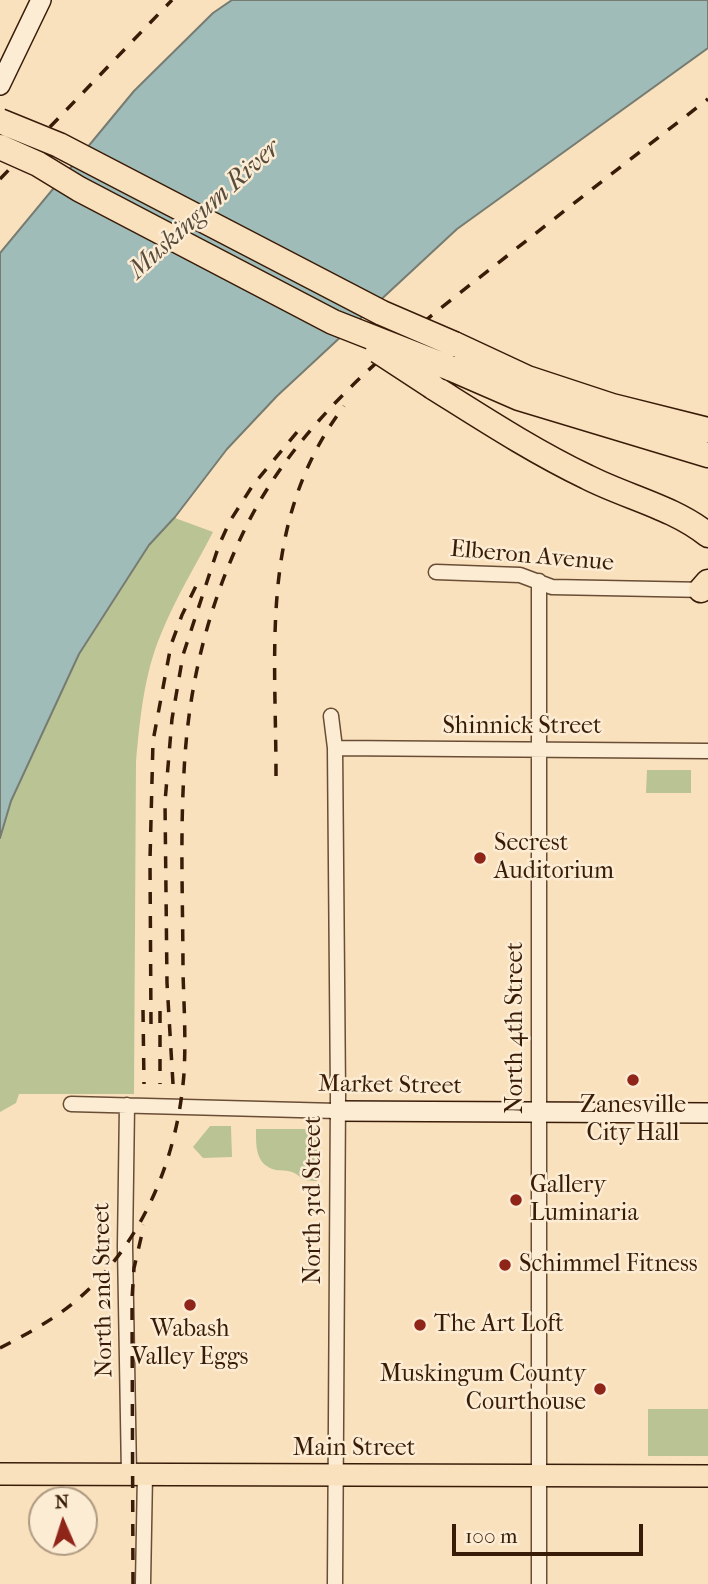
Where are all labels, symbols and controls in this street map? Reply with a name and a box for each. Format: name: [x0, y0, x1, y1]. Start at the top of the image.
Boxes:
water label: Muskingum River: [123, 134, 287, 286]
street label: Elberon Avenue: [449, 536, 615, 578]
street label: Shinnick Street: [442, 713, 602, 741]
place label: Secrest Auditorium: [494, 830, 614, 886]
marker: Secrest Auditorium: [472, 850, 488, 866]
street label: North 4th Street: [502, 942, 530, 1114]
street label: Market Street: [318, 1070, 462, 1102]
marker: Zanesville City Hall: [625, 1072, 641, 1088]
place label: Zanesville City Hall: [580, 1092, 686, 1148]
street label: North 3rd Street: [300, 1116, 328, 1284]
place label: Gallery Luminaria: [530, 1172, 638, 1228]
marker: Gallery Luminaria: [508, 1192, 524, 1208]
street label: North 2nd Street: [88, 1202, 120, 1378]
place label: Schimmel Fitness: [519, 1251, 698, 1279]
marker: Schimmel Fitness: [497, 1257, 513, 1273]
marker: Wabash Valley Eggs: [182, 1297, 198, 1313]
place label: The Art Loft: [434, 1311, 564, 1339]
place label: Wabash Valley Eggs: [132, 1316, 248, 1372]
marker: The Art Loft: [412, 1317, 428, 1333]
place label: Muskingum County Courthouse: [380, 1361, 586, 1417]
marker: Muskingum County Courthouse: [592, 1381, 608, 1397]
street label: Main Street: [293, 1435, 415, 1463]
north arrow: [28, 1486, 98, 1556]
text: N: [54, 1491, 70, 1513]
scale bar: [456, 1510, 647, 1554]
text: 100 m: [465, 1524, 518, 1548]

